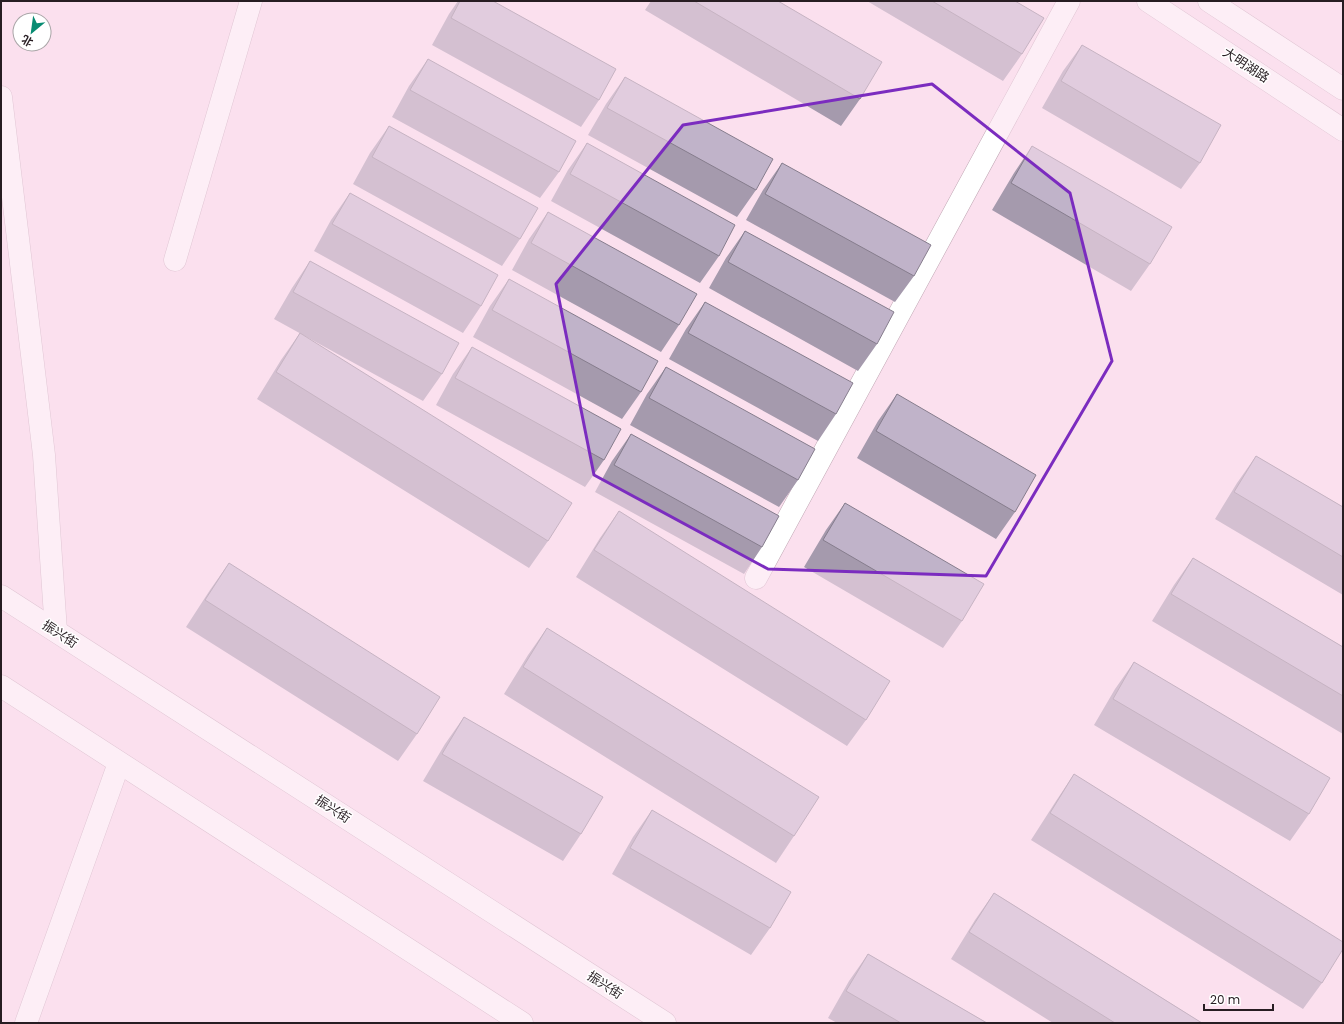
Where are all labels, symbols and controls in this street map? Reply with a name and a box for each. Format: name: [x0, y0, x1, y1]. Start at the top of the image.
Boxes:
north arrow: [12, 12, 52, 52]
text: 北: [18, 31, 36, 50]
street label: 大明湖路: [1219, 43, 1273, 87]
street label: 振兴街: [38, 615, 82, 653]
street label: 振兴街: [311, 790, 355, 828]
street label: 振兴街: [583, 966, 627, 1004]
scale bar: [1204, 986, 1273, 1012]
text: 20 m: [1210, 991, 1240, 1008]

